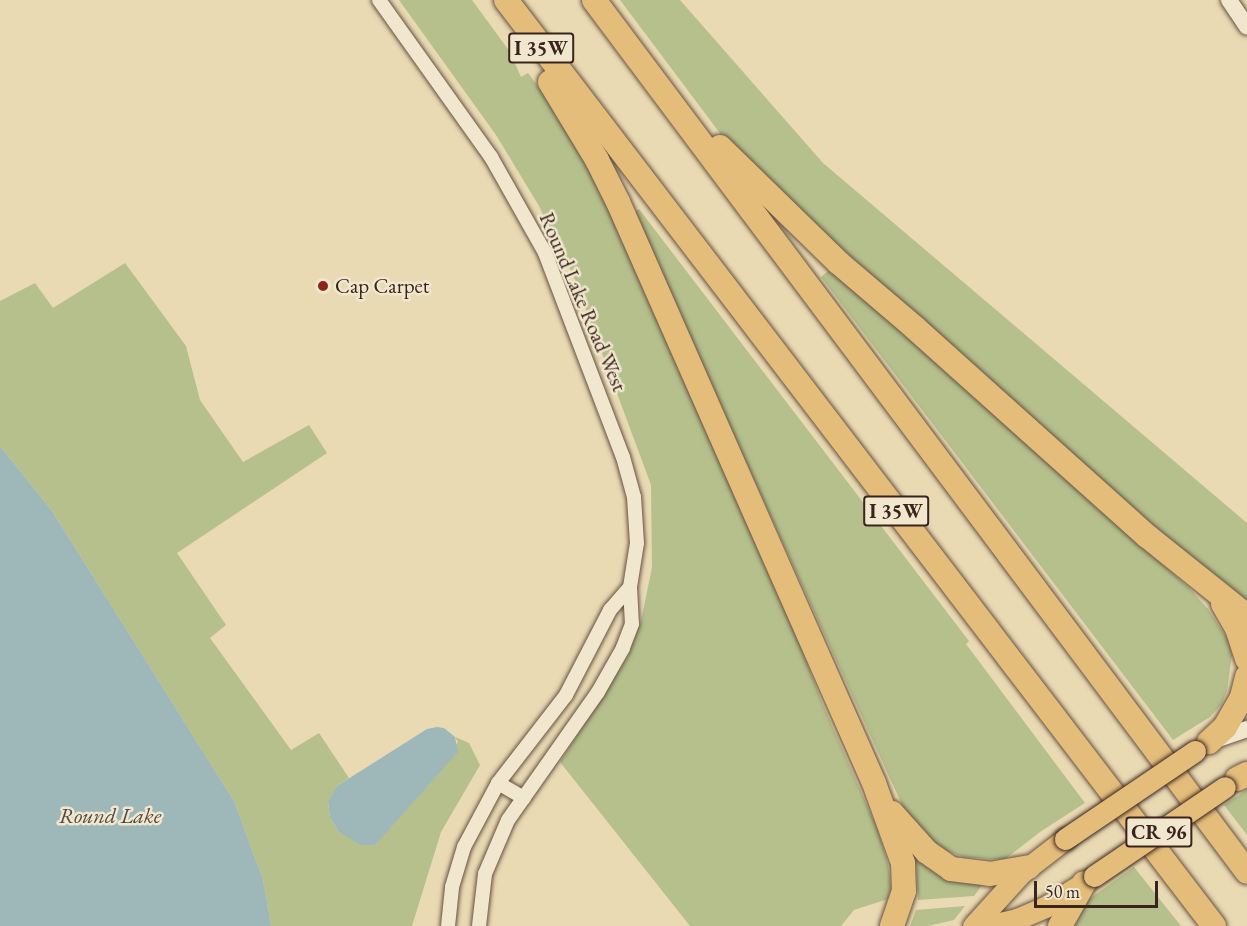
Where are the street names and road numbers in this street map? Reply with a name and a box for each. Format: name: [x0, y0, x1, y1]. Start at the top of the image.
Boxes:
road number: I 35W: [508, 31, 574, 65]
street label: Round Lake Road West: [534, 209, 632, 395]
road number: I 35W: [863, 494, 929, 528]
road number: CR 96: [1124, 815, 1194, 849]

